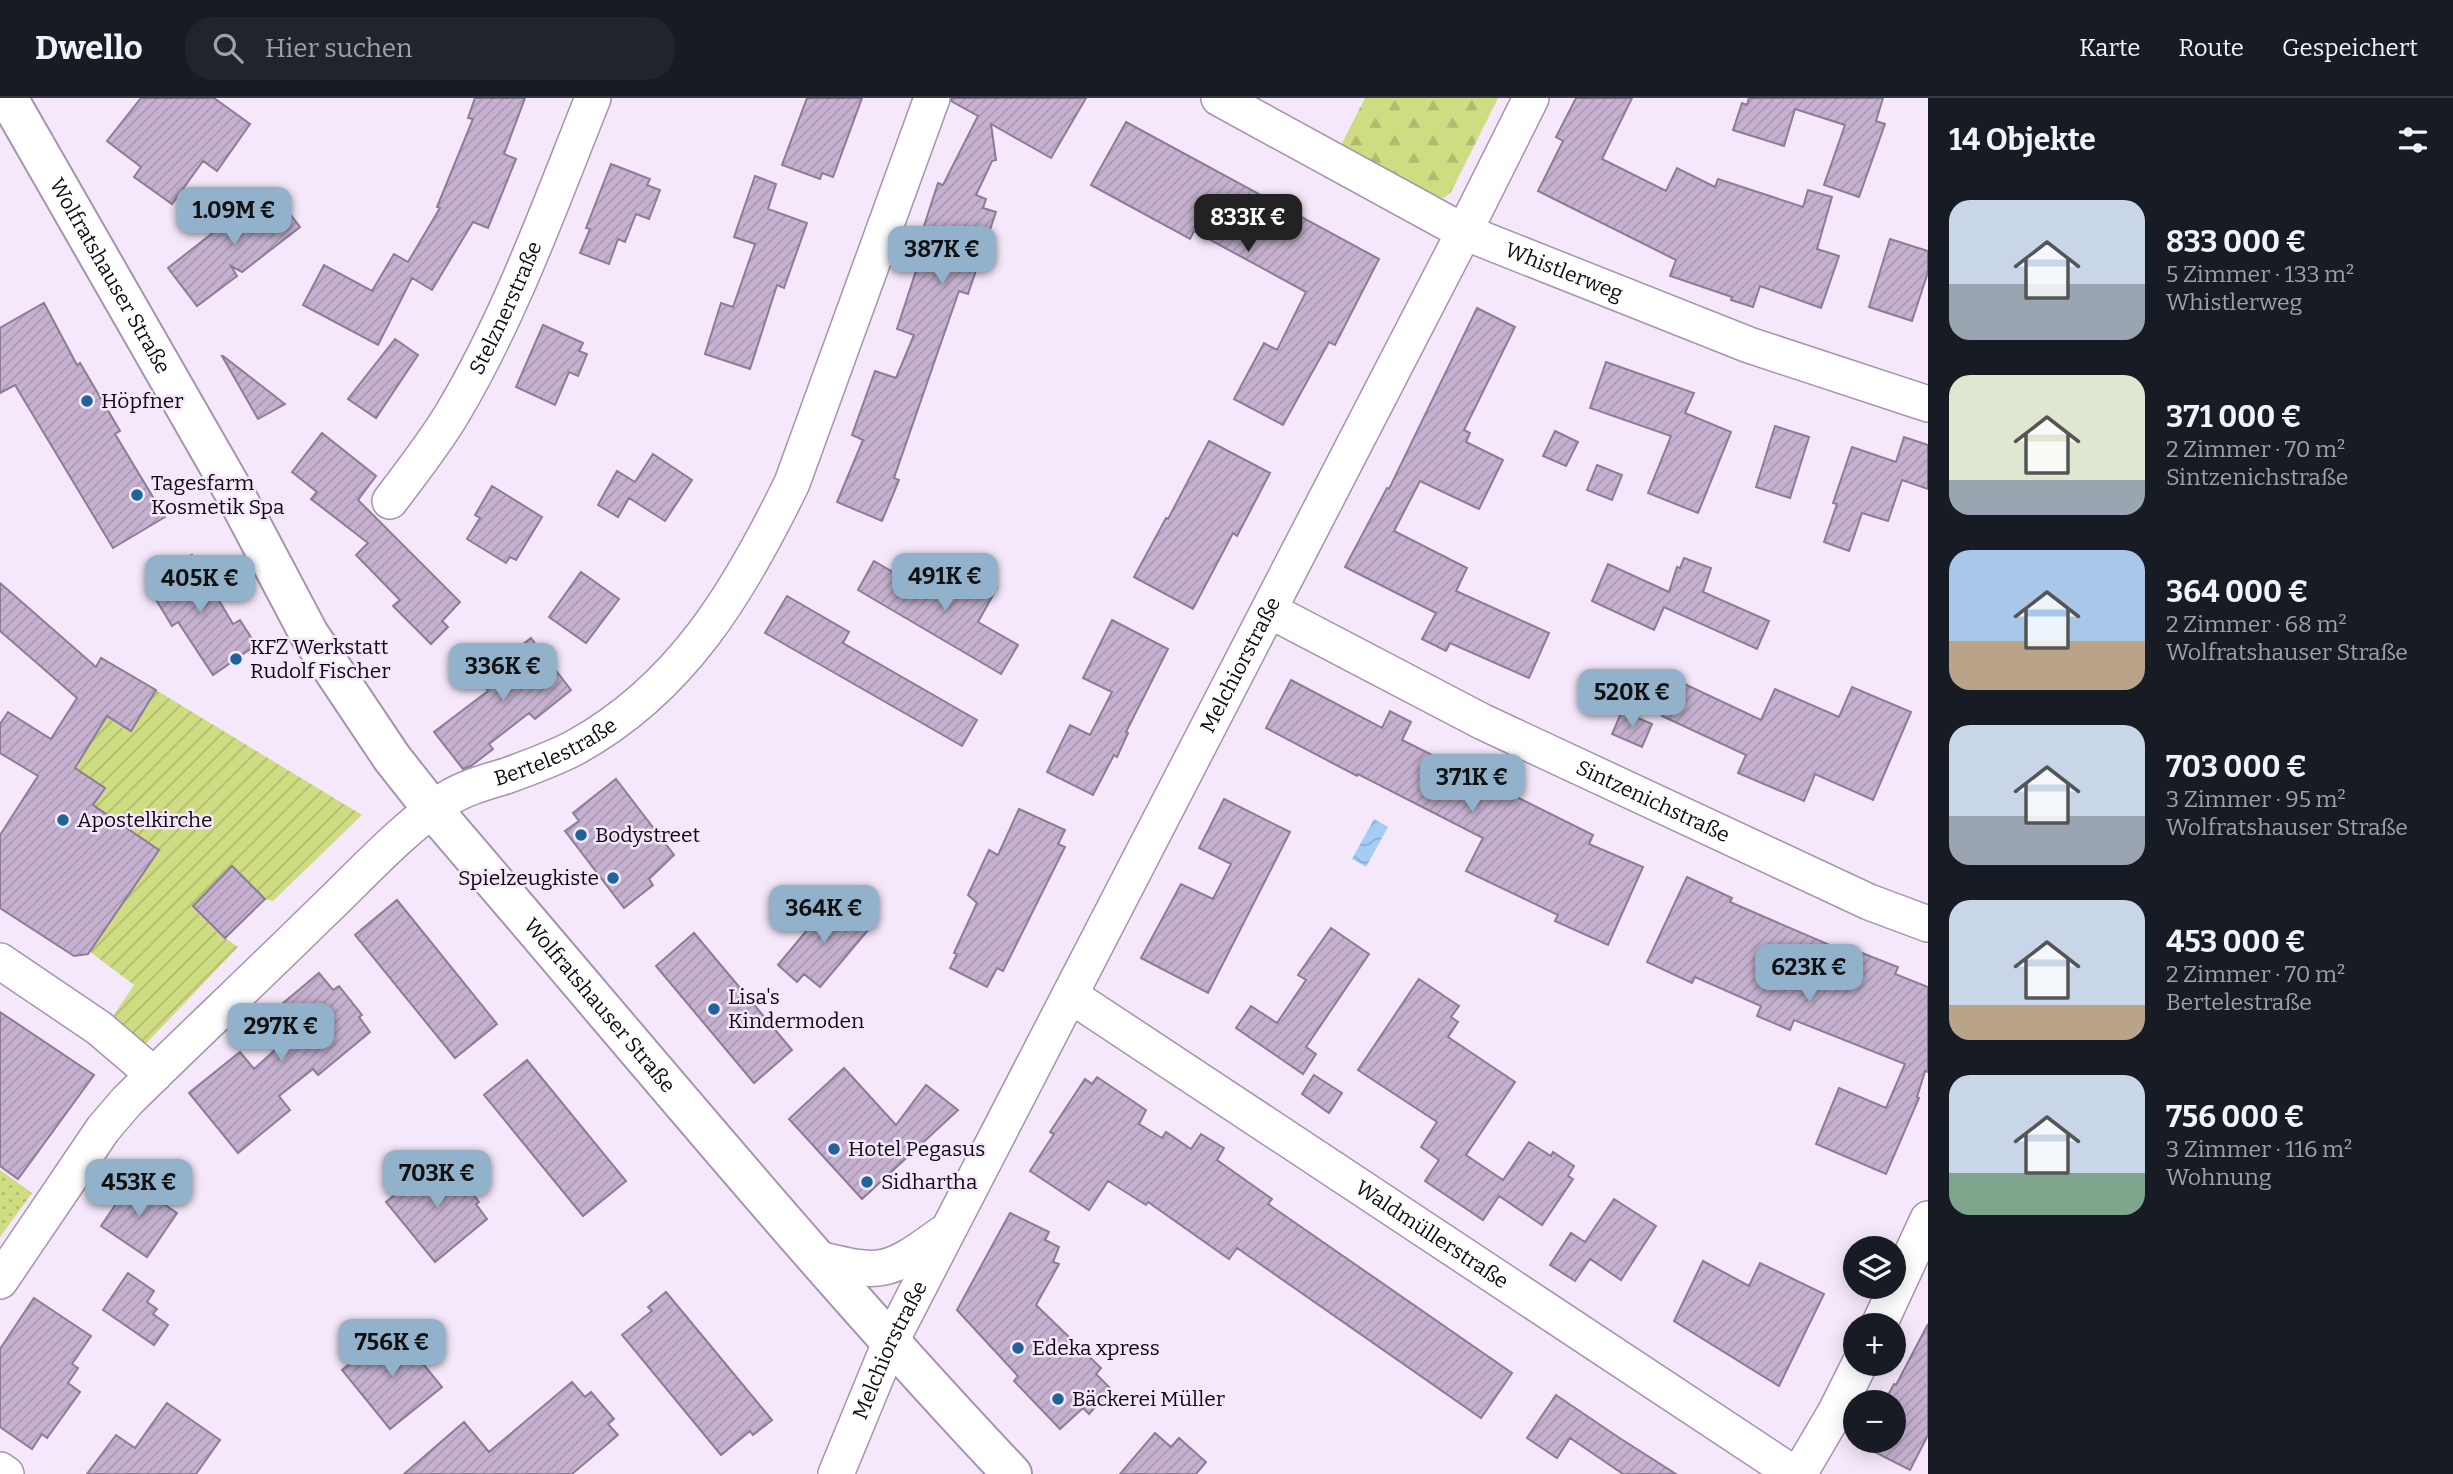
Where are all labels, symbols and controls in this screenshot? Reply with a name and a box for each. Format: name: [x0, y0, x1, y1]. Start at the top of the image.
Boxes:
search box: [185, 17, 675, 80]
text: Dwello: [35, 28, 143, 68]
icon: search: [209, 29, 247, 67]
text: Hier suchen: [265, 33, 413, 64]
text: Karte: [2079, 34, 2141, 62]
text: Route: [2179, 34, 2244, 62]
text: Gespeichert: [2282, 34, 2418, 62]
icon: filters: [2394, 121, 2432, 159]
text: 14 Objekte: [1949, 122, 2096, 158]
street label: Wolfratshauser Straße: [44, 174, 176, 378]
pin: 1.09M €: [169, 188, 299, 247]
pin: 833K €: [1191, 194, 1305, 254]
text: 1.09M €: [193, 196, 275, 224]
text: 833K €: [1210, 203, 1286, 231]
text: 833 000 €: [2166, 224, 2306, 260]
pin: 387K €: [885, 226, 999, 286]
icon: home: [2005, 228, 2089, 312]
text: 387K €: [904, 235, 980, 263]
street label: Stelznerstraße: [464, 237, 547, 379]
street label: Whistlerweg: [1501, 237, 1627, 307]
text: 5 Zimmer · 133 m²: [2166, 260, 2354, 288]
text: Whistlerweg: [2166, 288, 2302, 316]
place label: Höpfner: [101, 388, 184, 414]
marker: Höpfner: [79, 393, 95, 409]
text: 371 000 €: [2166, 399, 2302, 435]
icon: home: [2005, 403, 2089, 487]
text: 2 Zimmer · 70 m²: [2166, 435, 2345, 463]
text: Sintzenichstraße: [2166, 463, 2348, 491]
place label: Tagesfarm Kosmetik Spa: [151, 470, 285, 520]
marker: Tagesfarm Kosmetik Spa: [129, 487, 145, 503]
pin: 491K €: [888, 554, 1002, 613]
pin: 405K €: [143, 556, 257, 615]
text: 491K €: [908, 562, 982, 590]
text: 405K €: [161, 564, 239, 592]
text: 364 000 €: [2166, 574, 2308, 610]
icon: home: [2005, 578, 2089, 662]
street label: Melchiorstraße: [1195, 592, 1286, 737]
text: 2 Zimmer · 68 m²: [2166, 610, 2347, 638]
place label: KFZ Werkstatt Rudolf Fischer: [250, 634, 391, 684]
text: Wolfratshauser Straße: [2166, 638, 2408, 666]
pin: 336K €: [446, 644, 560, 703]
marker: KFZ Werkstatt Rudolf Fischer: [228, 651, 244, 667]
text: 336K €: [465, 652, 541, 680]
pin: 520K €: [1575, 670, 1689, 729]
text: 520K €: [1594, 678, 1670, 706]
street label: Bertelestraße: [491, 712, 622, 792]
text: 703 000 €: [2166, 749, 2307, 785]
icon: home: [2005, 753, 2089, 837]
pin: 371K €: [1415, 754, 1529, 814]
street label: Sintzenichstraße: [1572, 754, 1734, 848]
text: 371K €: [1436, 763, 1508, 791]
text: 3 Zimmer · 95 m²: [2166, 785, 2346, 813]
place label: Apostelkirche: [77, 807, 213, 833]
marker: Apostelkirche: [55, 812, 71, 828]
text: Wolfratshauser Straße: [2166, 813, 2408, 841]
place label: Bodystreet: [595, 822, 701, 848]
marker: Bodystreet: [573, 827, 589, 843]
place label: Spielzeugkiste: [458, 865, 599, 891]
marker: Spielzeugkiste: [605, 870, 621, 886]
pin: 364K €: [767, 886, 881, 945]
text: 364K €: [785, 894, 863, 922]
street label: Wolfratshauser Straße: [518, 913, 681, 1098]
text: 453 000 €: [2166, 924, 2306, 960]
icon: home: [2005, 928, 2089, 1012]
pin: 623K €: [1752, 944, 1866, 1004]
text: 623K €: [1771, 953, 1847, 981]
text: 2 Zimmer · 70 m²: [2166, 960, 2345, 988]
place label: Lisa's Kindermoden: [728, 984, 864, 1034]
text: Bertelestraße: [2166, 988, 2312, 1016]
marker: Lisa's Kindermoden: [706, 1001, 722, 1017]
pin: 297K €: [224, 1004, 338, 1063]
text: 297K €: [243, 1012, 319, 1040]
text: 756 000 €: [2166, 1099, 2305, 1135]
icon: home: [2005, 1103, 2089, 1187]
text: 3 Zimmer · 116 m²: [2166, 1135, 2352, 1163]
place label: Hotel Pegasus: [848, 1136, 985, 1162]
marker: Hotel Pegasus: [826, 1141, 842, 1157]
pin: 703K €: [380, 1150, 494, 1210]
text: 703K €: [399, 1159, 475, 1187]
pin: 453K €: [82, 1160, 196, 1219]
text: Wohnung: [2166, 1163, 2272, 1191]
text: 453K €: [101, 1168, 177, 1196]
place label: Sidhartha: [881, 1169, 978, 1195]
marker: Sidhartha: [859, 1174, 875, 1190]
street label: Waldmüllerstraße: [1350, 1174, 1513, 1294]
map controls: [1843, 1236, 1906, 1453]
button: layers: [1843, 1236, 1906, 1299]
street label: Melchiorstraße: [847, 1277, 933, 1423]
button: +: [1843, 1313, 1906, 1376]
pin: 756K €: [335, 1320, 449, 1379]
text: 756K €: [355, 1328, 429, 1356]
place label: Edeka xpress: [1032, 1335, 1160, 1361]
marker: Edeka xpress: [1010, 1340, 1026, 1356]
place label: Bäckerei Müller: [1072, 1386, 1225, 1412]
button: −: [1843, 1390, 1906, 1453]
marker: Bäckerei Müller: [1050, 1391, 1066, 1407]

